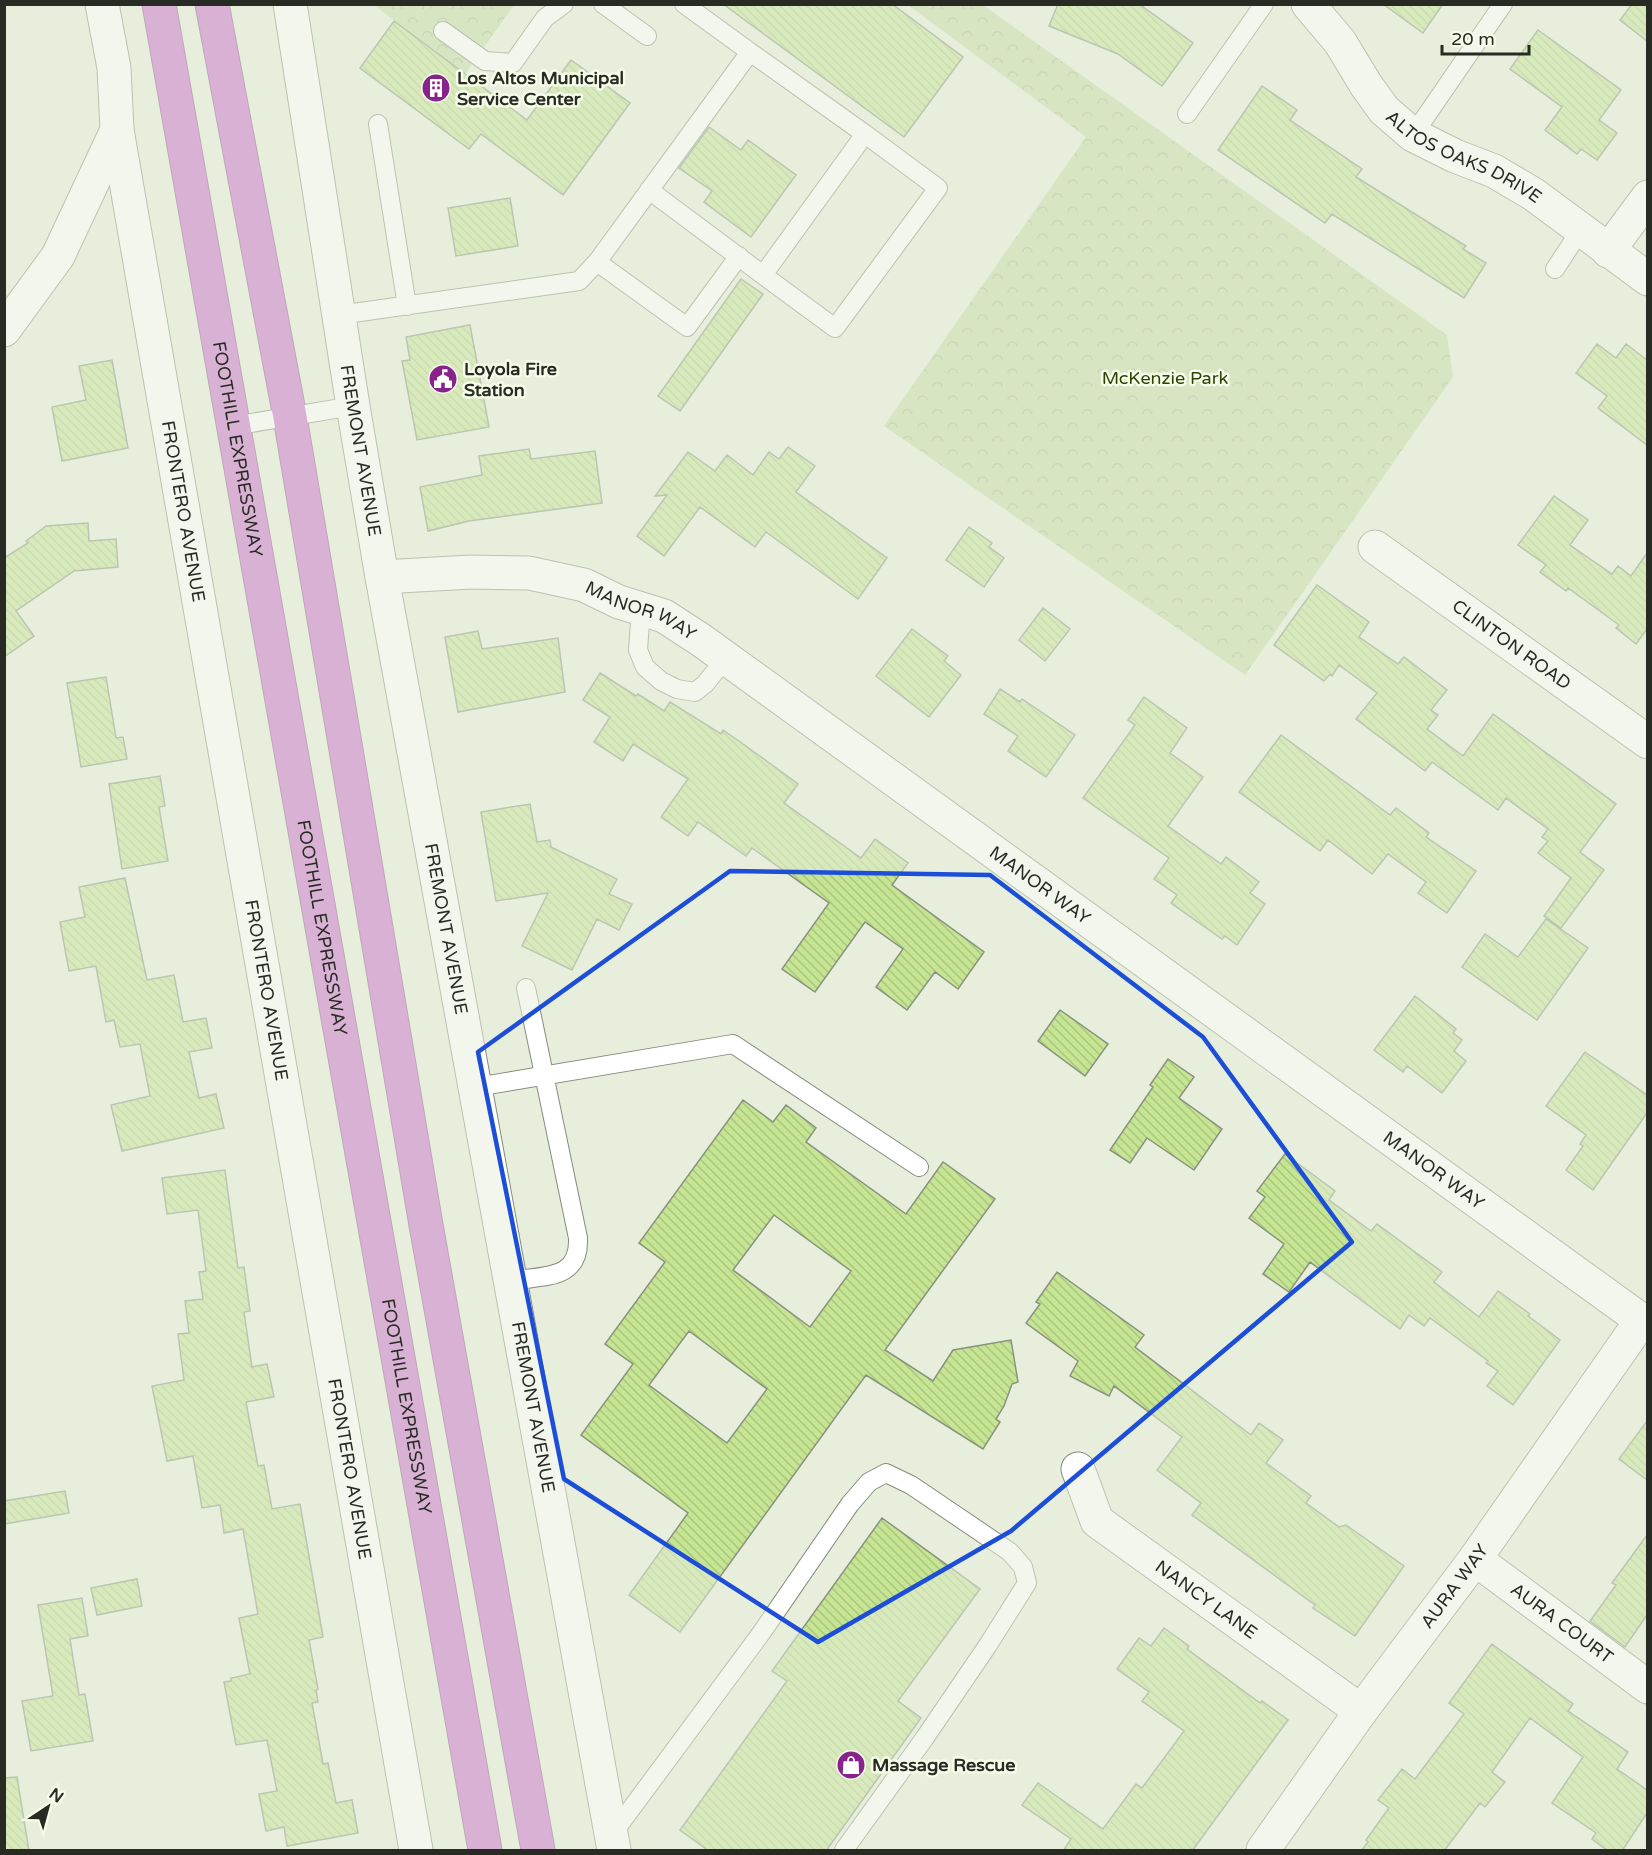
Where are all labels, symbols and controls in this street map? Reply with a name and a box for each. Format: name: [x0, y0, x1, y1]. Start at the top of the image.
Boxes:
scale bar: [1442, 18, 1529, 56]
text: 20 m: [1451, 28, 1495, 50]
place label: Los Altos Municipal Service Center: [457, 67, 624, 110]
building icon: Los Altos Municipal Service Center: [420, 72, 452, 104]
street label: ALTOS OAKS DRIVE: [1381, 106, 1546, 208]
street label: FOOTHILL EXPRESSWAY: [208, 339, 268, 559]
place label: Loyola Fire Station: [464, 358, 557, 401]
street label: FREMONT AVENUE: [336, 363, 386, 538]
public building icon: Loyola Fire Station: [427, 363, 459, 395]
park label: McKenzie Park: [1102, 367, 1229, 389]
street label: FRONTERO AVENUE: [157, 419, 210, 604]
street label: MANOR WAY: [582, 576, 701, 645]
street label: CLINTON ROAD: [1448, 595, 1575, 695]
street label: FOOTHILL EXPRESSWAY: [292, 818, 352, 1038]
street label: FREMONT AVENUE: [420, 841, 473, 1016]
street label: MANOR WAY: [985, 841, 1095, 929]
street label: FRONTERO AVENUE: [240, 898, 293, 1082]
street label: MANOR WAY: [1379, 1126, 1489, 1214]
street label: FOOTHILL EXPRESSWAY: [377, 1297, 437, 1516]
street label: FREMONT AVENUE: [507, 1320, 560, 1494]
street label: FRONTERO AVENUE: [323, 1377, 376, 1561]
street label: AURA WAY: [1416, 1539, 1493, 1633]
street label: NANCY LANE: [1151, 1556, 1262, 1644]
street label: AURA COURT: [1506, 1578, 1617, 1668]
shop icon: Massage Rescue: [835, 1749, 867, 1781]
place label: Massage Rescue: [872, 1754, 1016, 1776]
north arrow: [18, 1777, 78, 1837]
text: N: [45, 1784, 67, 1808]

